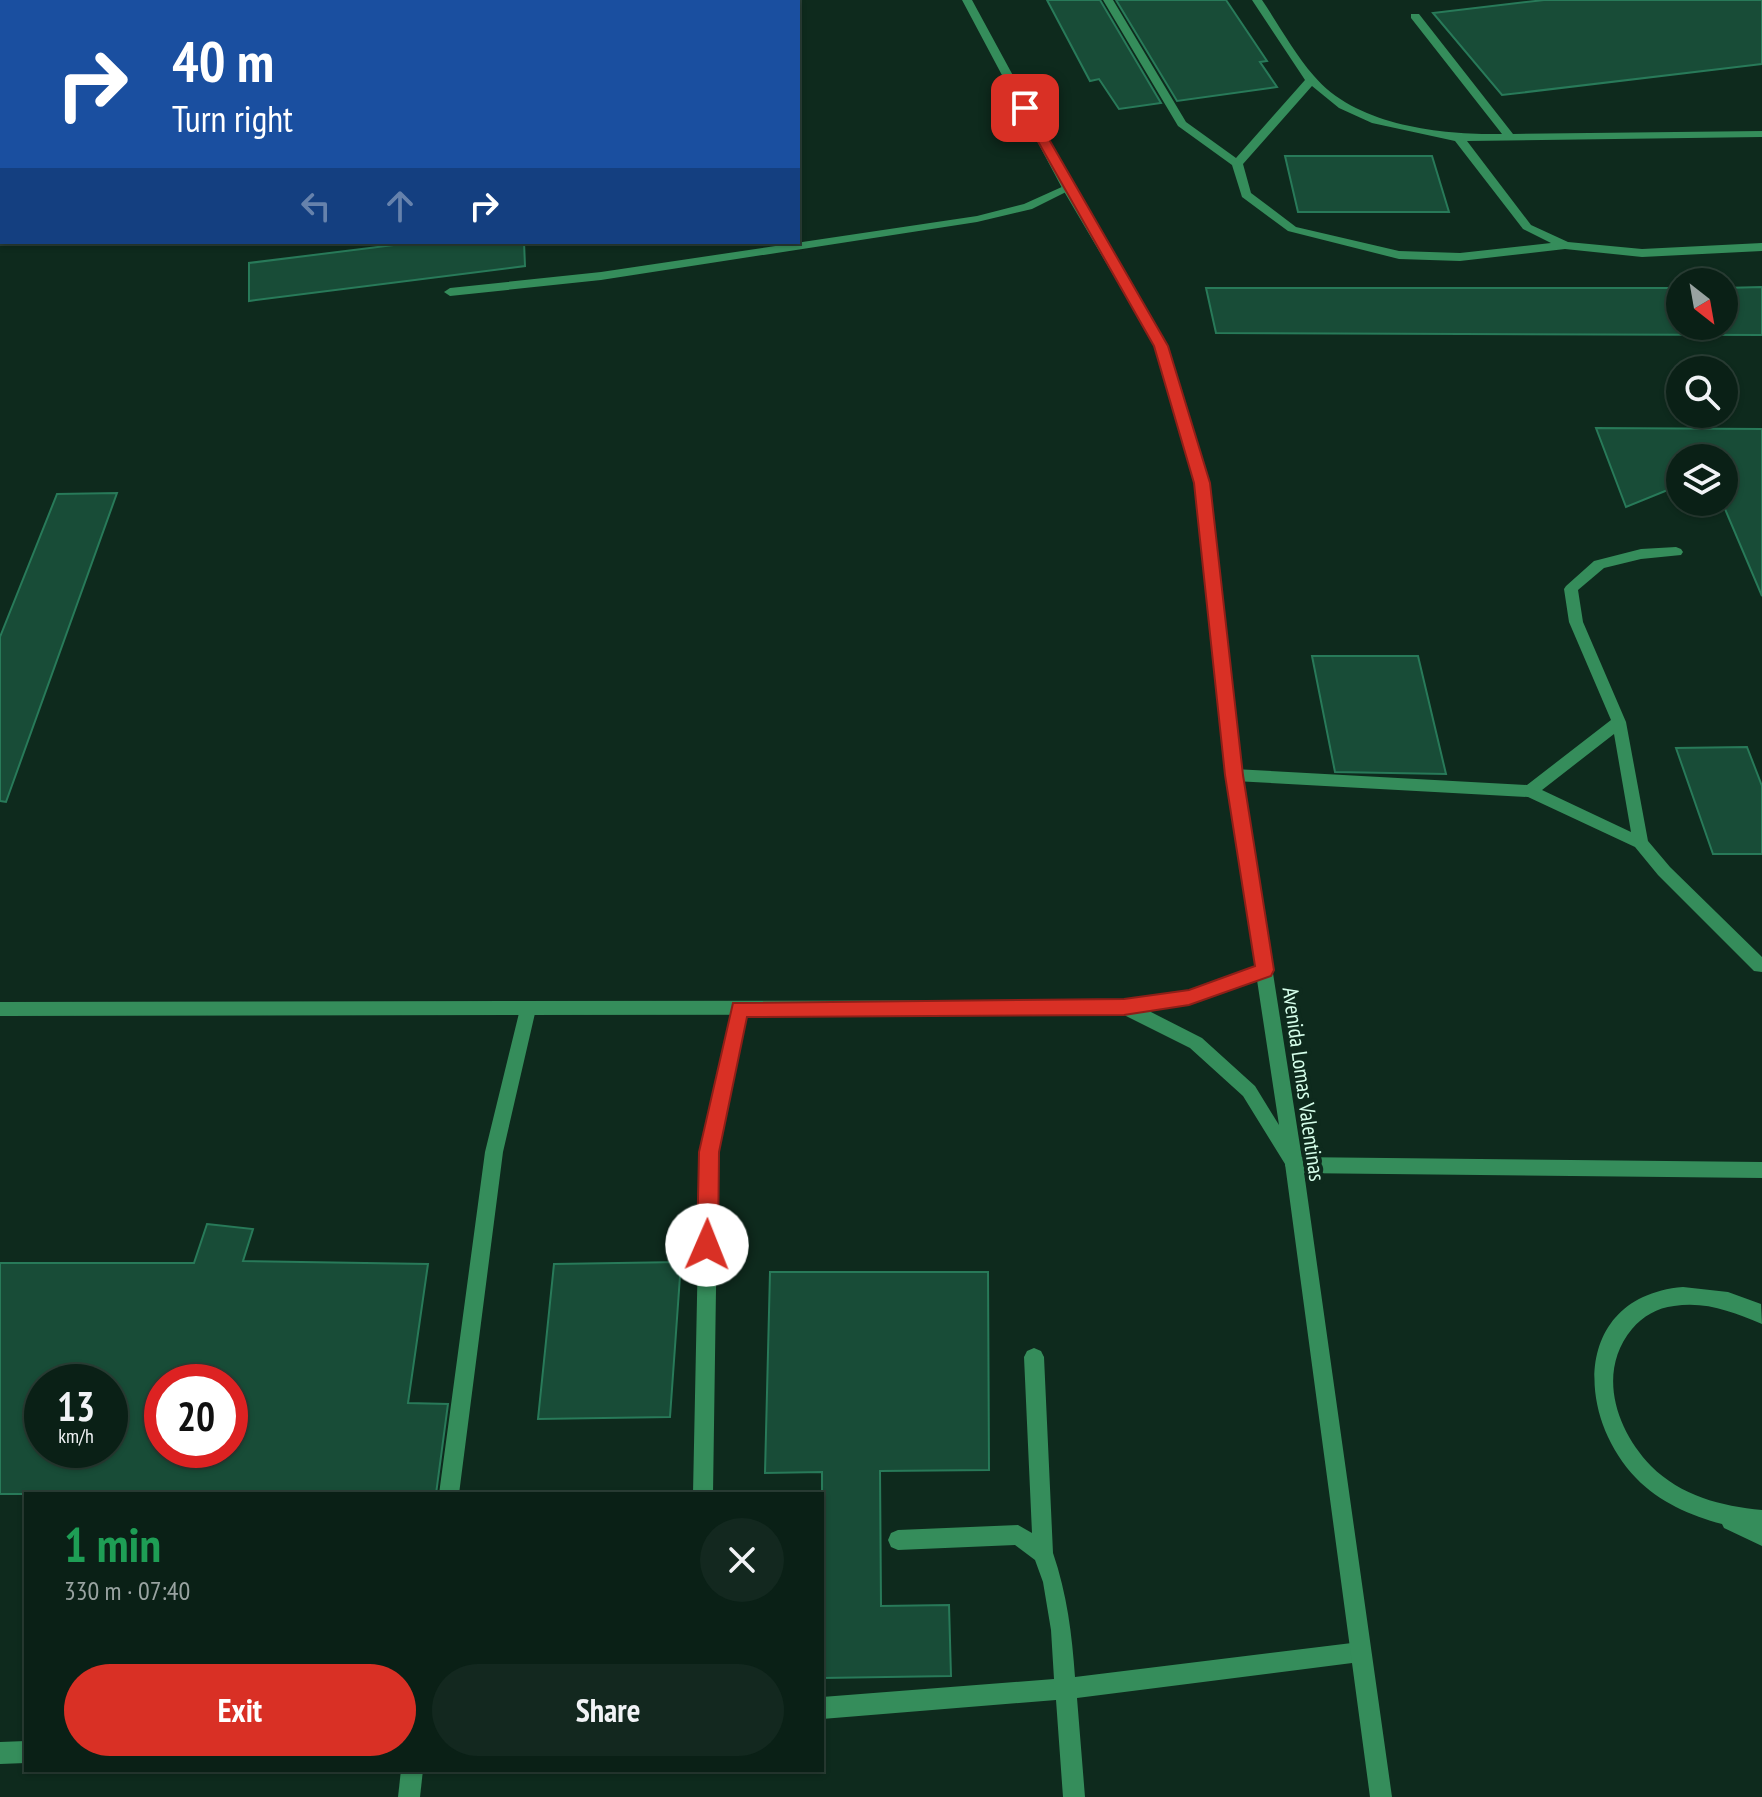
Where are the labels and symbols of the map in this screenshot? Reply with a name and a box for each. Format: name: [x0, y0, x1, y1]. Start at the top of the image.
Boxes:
pin: [991, 74, 1059, 142]
north arrow: [1666, 268, 1738, 340]
street label: Avenida Lomas Valentinas: [1277, 985, 1331, 1183]
position arrow: [665, 1203, 749, 1287]
speed limit sign: 20: [144, 1364, 248, 1468]

